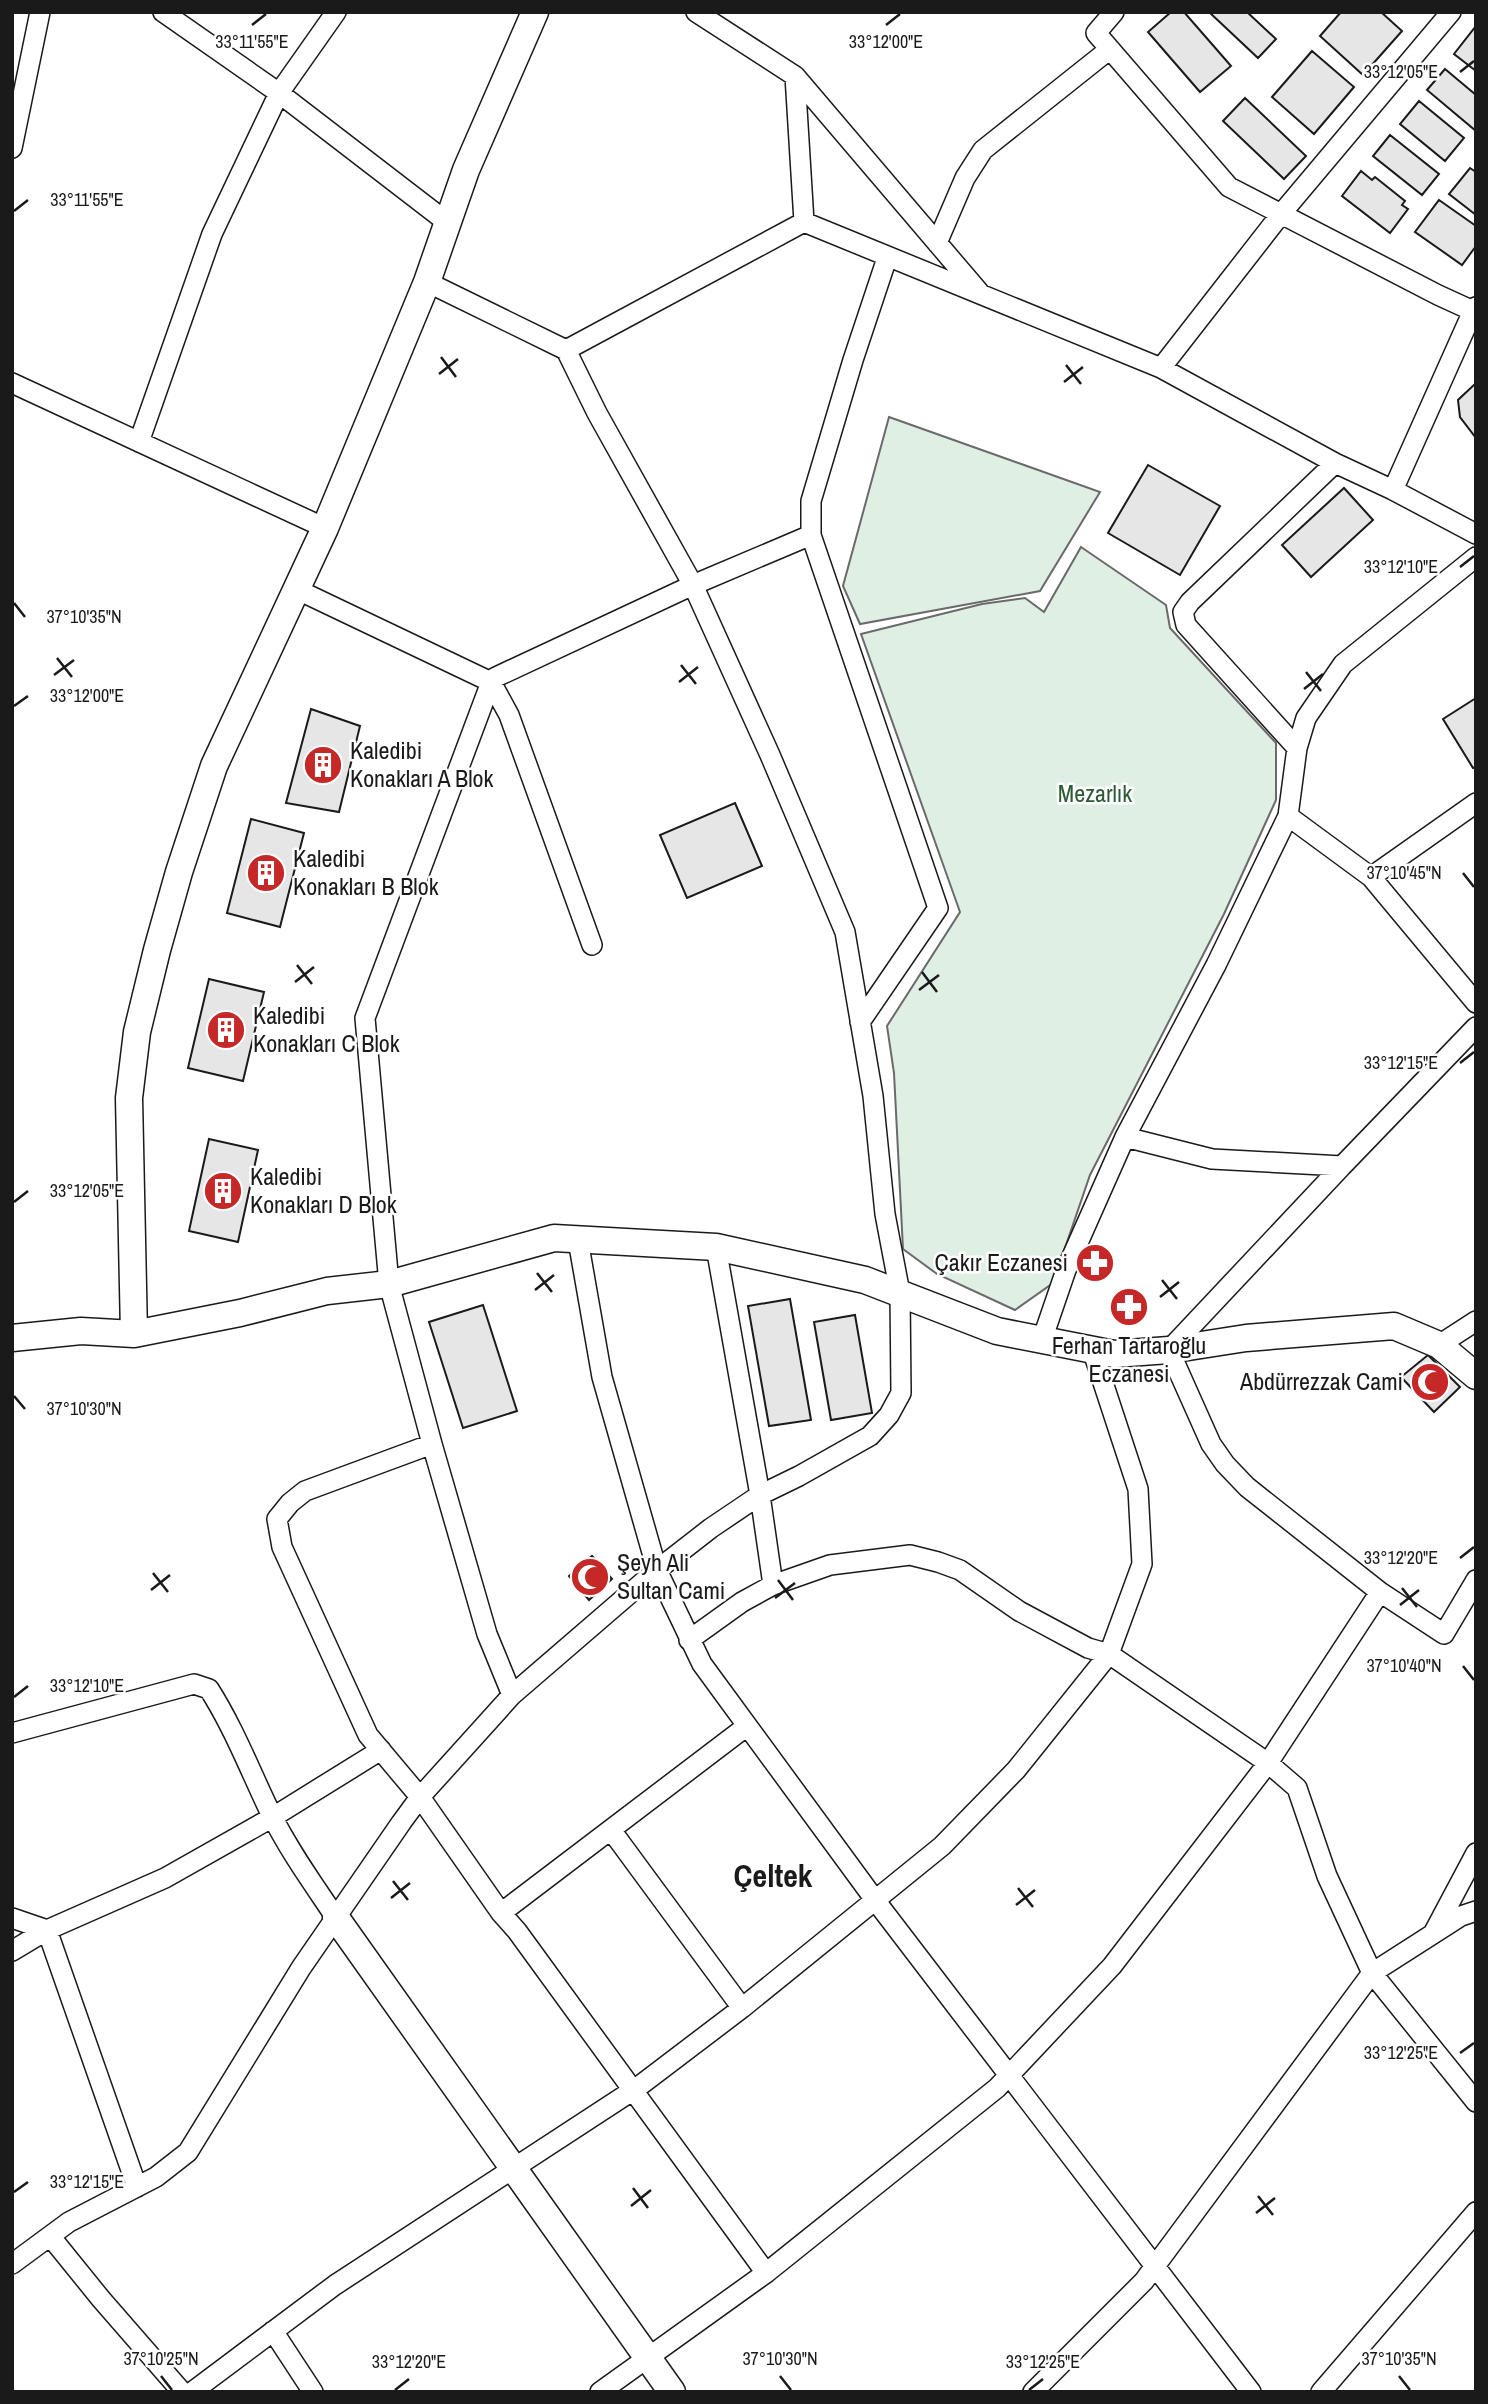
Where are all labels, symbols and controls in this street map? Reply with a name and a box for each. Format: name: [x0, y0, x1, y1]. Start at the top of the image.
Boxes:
text: 33°11'55"E: [215, 29, 289, 54]
text: 33°12'00"E: [849, 29, 923, 54]
text: 33°12'05"E: [1364, 59, 1438, 84]
text: 33°11'55"E: [50, 187, 124, 212]
text: 33°12'10"E: [1364, 554, 1438, 579]
text: 37°10'35"N: [46, 604, 122, 629]
text: 33°12'00"E: [50, 683, 124, 708]
place label: Kaledibi Konakları A Blok: [350, 734, 493, 794]
building icon: Kaledibi Konakları A Blok: [302, 744, 344, 786]
park label: Mezarlık: [1058, 777, 1132, 809]
place label: Kaledibi Konakları B Blok: [293, 842, 439, 902]
building icon: Kaledibi Konakları B Blok: [245, 852, 287, 894]
text: 37°10'45"N: [1366, 860, 1442, 885]
place label: Kaledibi Konakları C Blok: [253, 999, 400, 1059]
building icon: Kaledibi Konakları C Blok: [205, 1009, 247, 1051]
text: 33°12'15"E: [1364, 1050, 1438, 1075]
place label: Kaledibi Konakları D Blok: [250, 1160, 397, 1220]
building icon: Kaledibi Konakları D Blok: [202, 1170, 244, 1212]
text: 33°12'05"E: [50, 1178, 124, 1203]
pharmacy icon: Çakır Eczanesi: [1074, 1242, 1116, 1284]
place label: Çakır Eczanesi: [935, 1246, 1068, 1278]
pharmacy icon: Ferhan Tartaroğlu Eczanesi: [1108, 1286, 1150, 1328]
place label: Ferhan Tartaroğlu Eczanesi: [1052, 1329, 1206, 1389]
mosque icon: Abdürrezzak Cami: [1409, 1361, 1451, 1403]
place label: Abdürrezzak Cami: [1239, 1365, 1403, 1397]
text: 37°10'30"N: [46, 1396, 122, 1421]
text: 33°12'20"E: [1364, 1545, 1438, 1570]
place label: Şeyh Ali Sultan Cami: [617, 1546, 725, 1606]
mosque icon: Şeyh Ali Sultan Cami: [569, 1556, 611, 1598]
text: 37°10'40"N: [1366, 1653, 1442, 1678]
text: 33°12'10"E: [50, 1673, 124, 1698]
district label: Çeltek: [734, 1854, 813, 1897]
text: 33°12'25"E: [1364, 2040, 1438, 2065]
text: 33°12'15"E: [50, 2169, 124, 2194]
text: 37°10'25"N: [123, 2346, 199, 2371]
text: 37°10'30"N: [742, 2346, 818, 2371]
text: 37°10'35"N: [1361, 2346, 1437, 2371]
text: 33°12'20"E: [372, 2349, 446, 2374]
text: 33°12'25"E: [1006, 2349, 1080, 2374]

